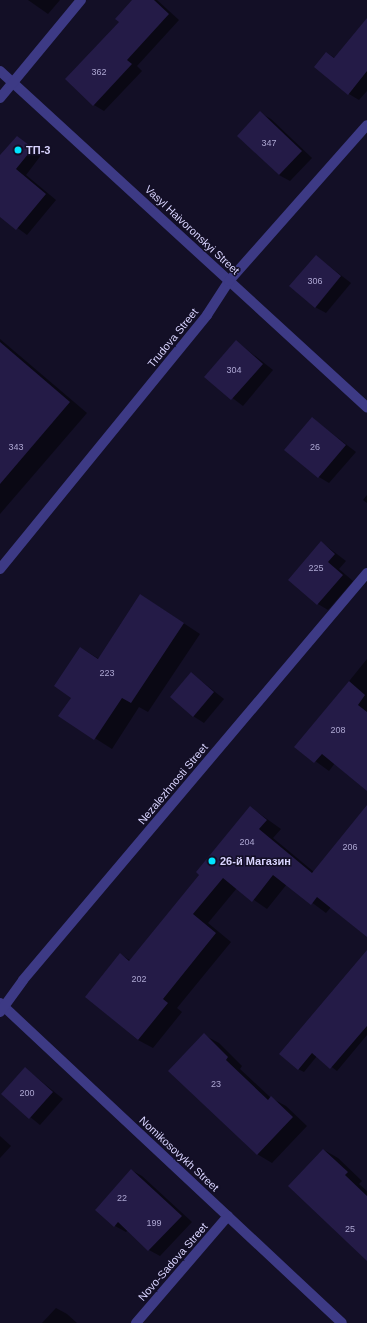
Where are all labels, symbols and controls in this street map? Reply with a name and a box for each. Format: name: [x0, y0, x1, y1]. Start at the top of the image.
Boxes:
house number: 362: [91, 67, 107, 77]
house number: 347: [261, 138, 277, 148]
place label: ТП-3: [26, 143, 50, 157]
marker: ТП-3: [13, 145, 23, 155]
street label: Vasyl Haivoronskyi Street: [142, 183, 242, 277]
house number: 306: [307, 276, 323, 286]
street label: Trudova Street: [145, 306, 201, 370]
house number: 304: [226, 365, 242, 375]
house number: 343: [8, 442, 24, 452]
house number: 26: [310, 442, 320, 452]
house number: 225: [308, 563, 324, 573]
house number: 223: [99, 668, 115, 678]
house number: 208: [330, 725, 346, 735]
street label: Nezalezhnosti Street: [135, 741, 211, 827]
house number: 204: [239, 837, 255, 847]
house number: 206: [342, 842, 358, 852]
place label: 26-й Магазин: [220, 854, 291, 868]
marker: 26-й Магазин: [207, 856, 217, 866]
house number: 202: [131, 974, 147, 984]
house number: 23: [211, 1079, 221, 1089]
house number: 200: [19, 1088, 35, 1098]
street label: Nomikosovykh Street: [136, 1114, 222, 1194]
house number: 22: [117, 1193, 127, 1203]
house number: 199: [146, 1218, 162, 1228]
street label: Novo-Sadova Street: [136, 1220, 210, 1304]
house number: 25: [345, 1224, 355, 1234]

